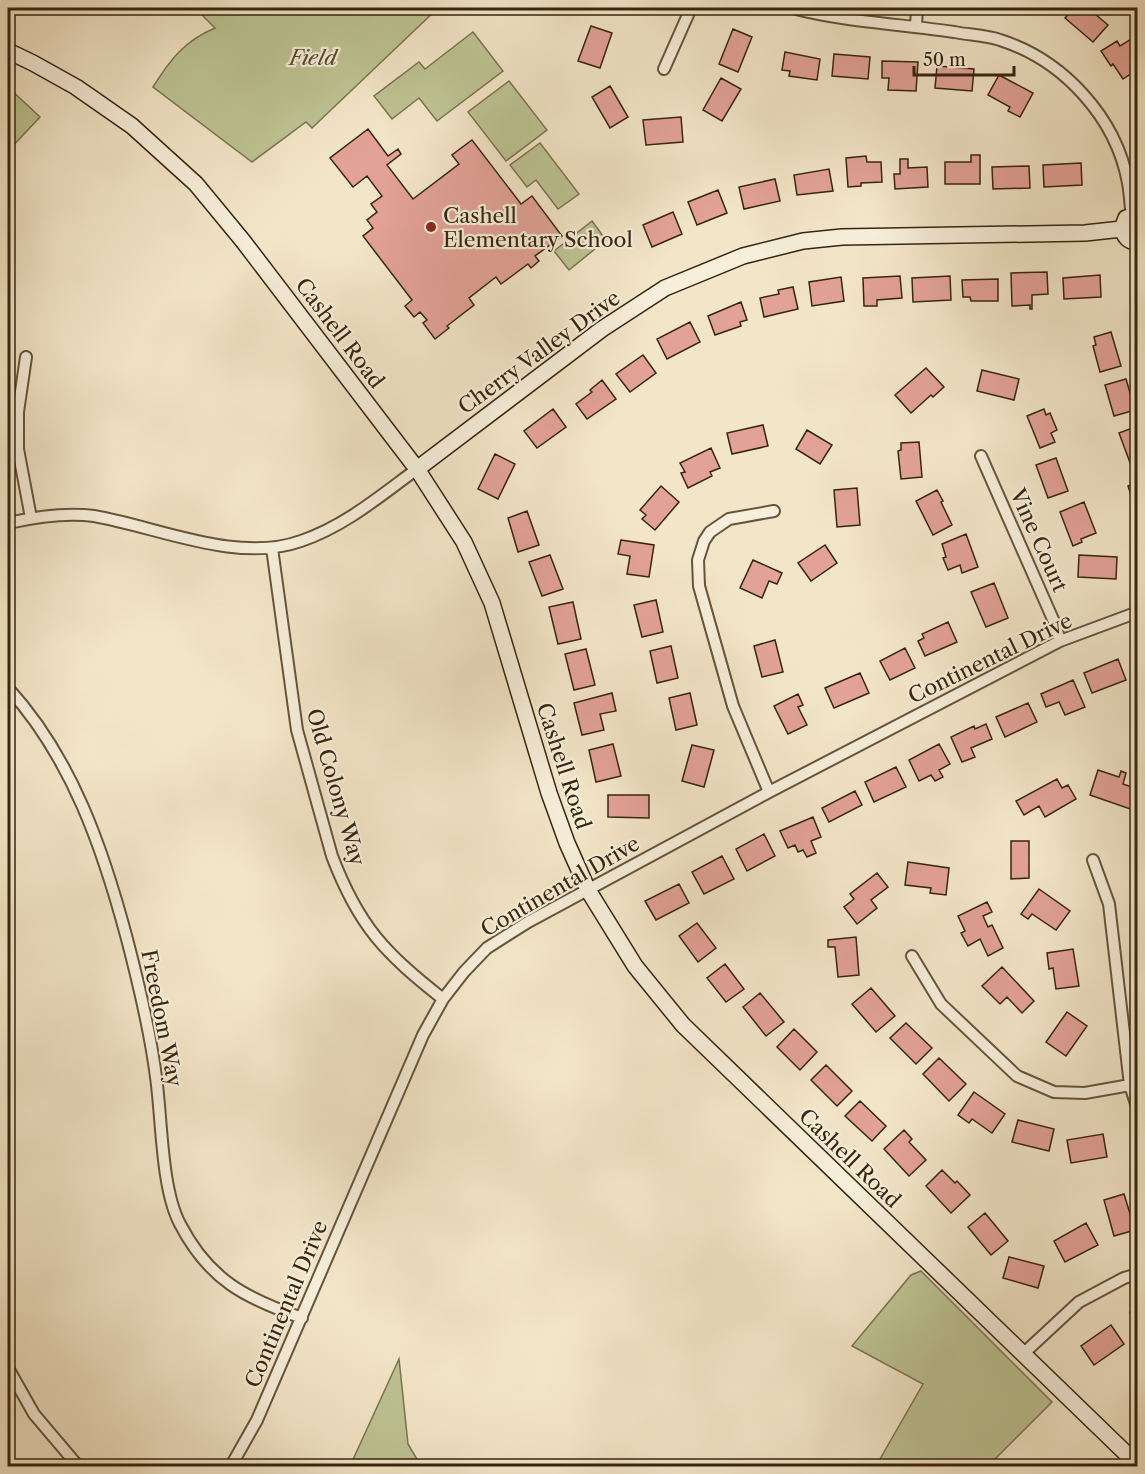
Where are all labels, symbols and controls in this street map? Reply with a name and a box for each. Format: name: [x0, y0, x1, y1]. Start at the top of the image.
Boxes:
scale bar: [914, 39, 1014, 77]
park label: Field: [287, 45, 339, 70]
text: 50 m: [923, 49, 966, 71]
place label: Cashell Elementary School: [443, 203, 633, 252]
marker: Cashell Elementary School: [424, 220, 438, 234]
street label: Cashell Road: [290, 273, 390, 393]
street label: Cherry Valley Drive: [453, 285, 625, 419]
street label: Vine Court: [1005, 484, 1073, 596]
street label: Continental Drive: [904, 608, 1076, 708]
street label: Cashell Road: [532, 700, 596, 833]
street label: Old Colony Way: [302, 706, 370, 869]
street label: Continental Drive: [476, 830, 644, 942]
street label: Freedom Way: [136, 947, 188, 1089]
street label: Cashell Road: [794, 1103, 906, 1213]
street label: Continental Drive: [240, 1217, 332, 1391]

